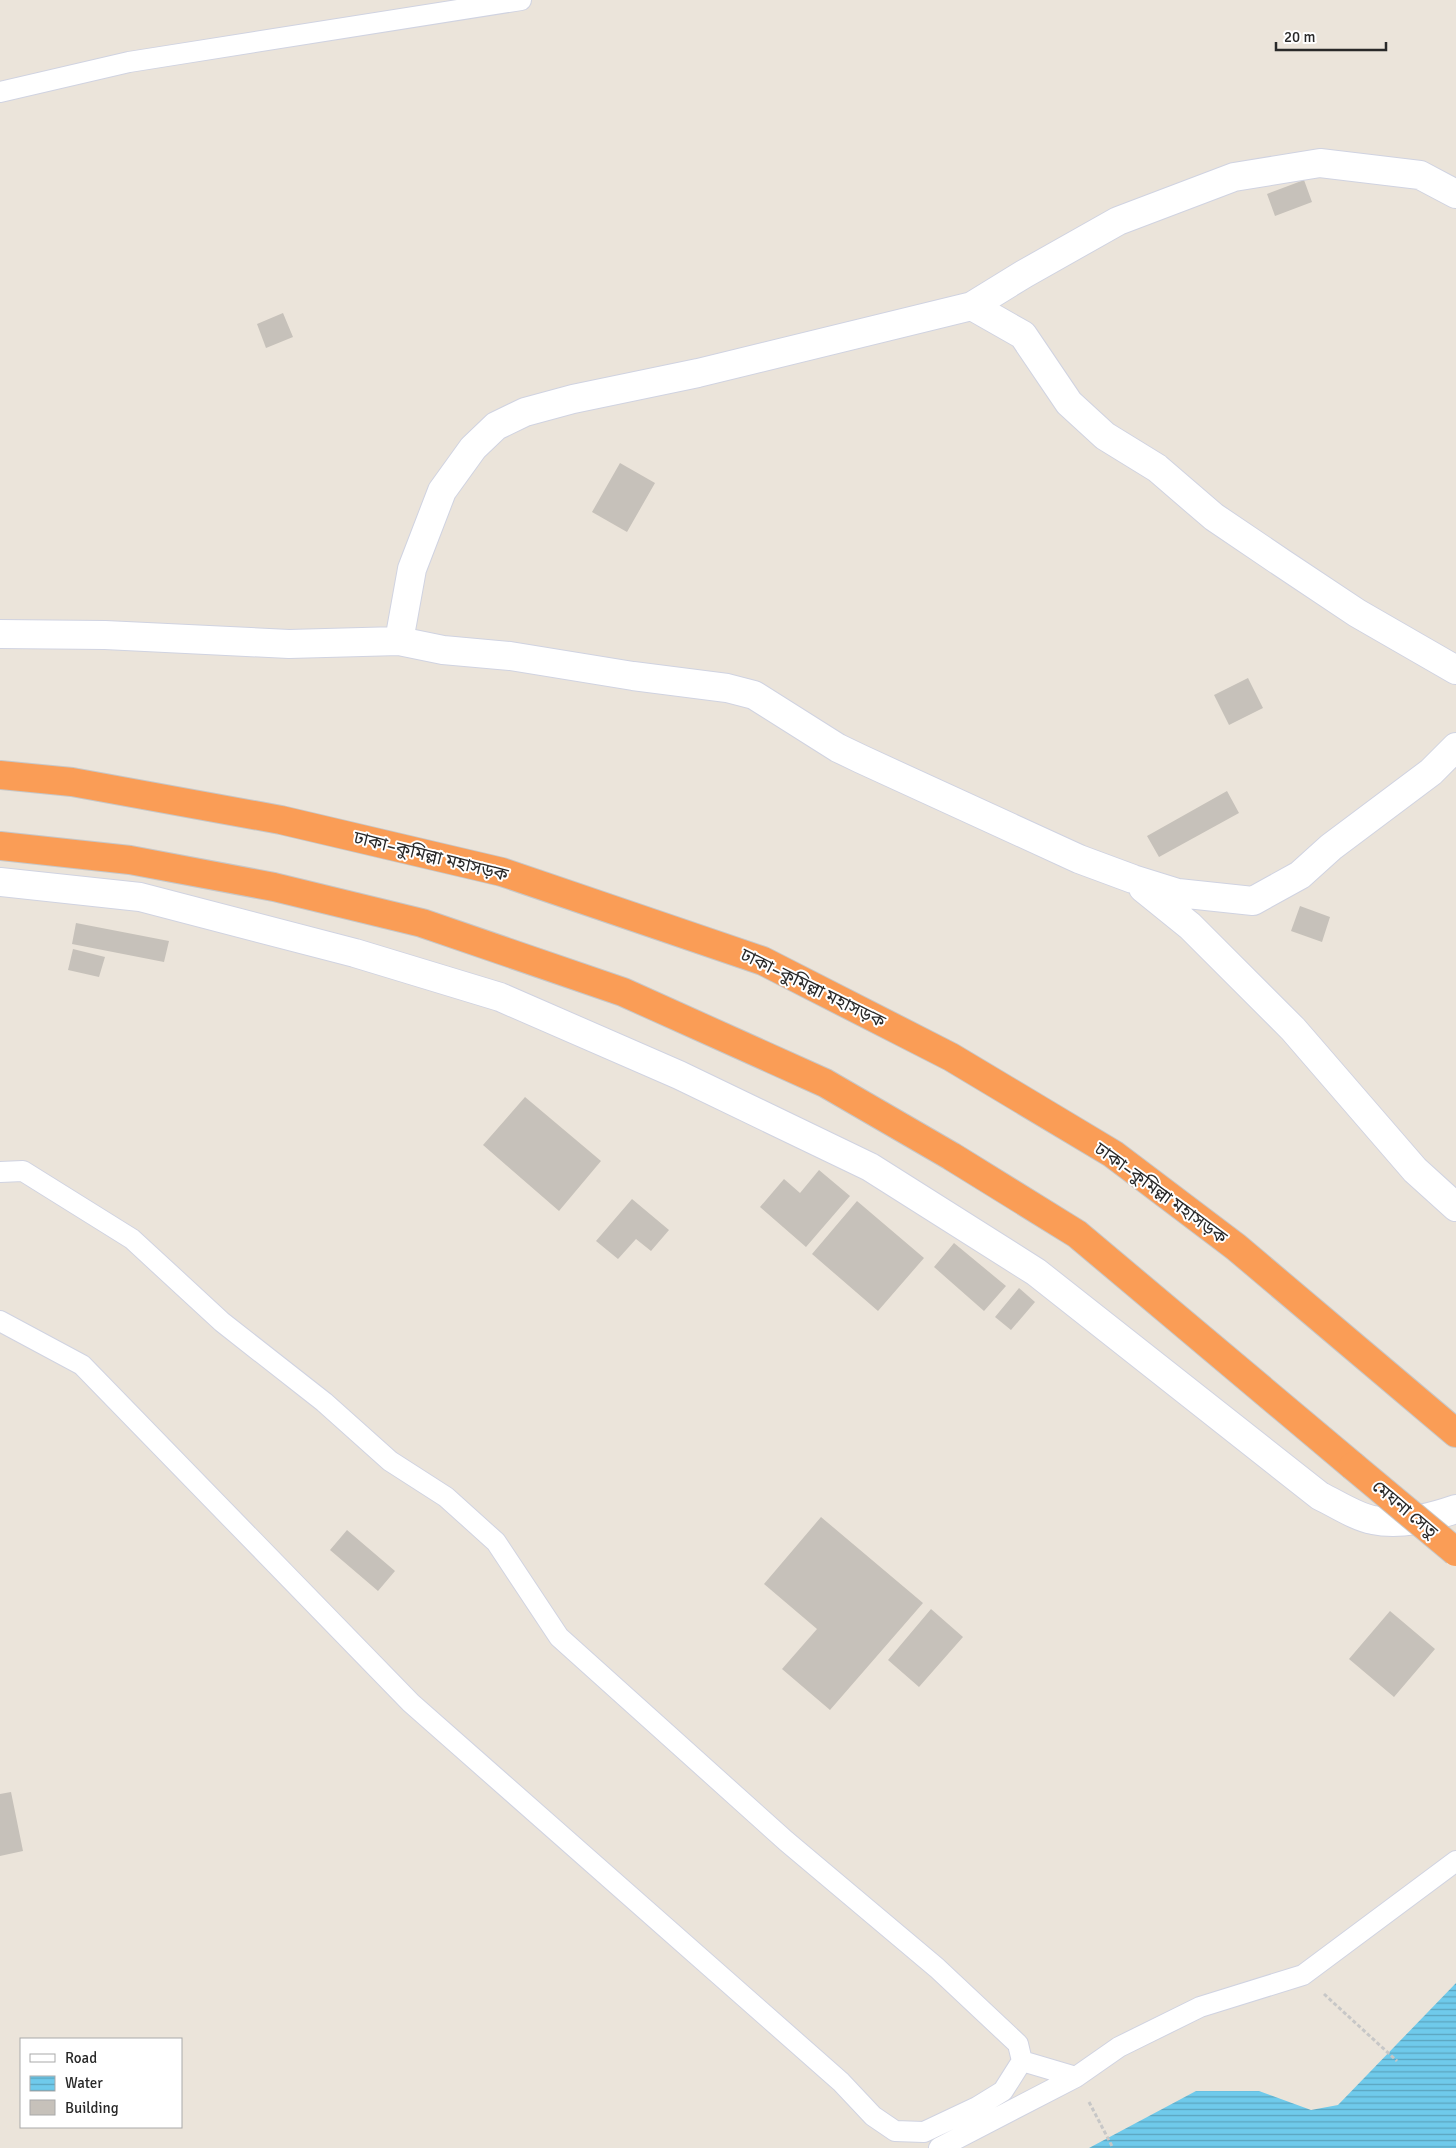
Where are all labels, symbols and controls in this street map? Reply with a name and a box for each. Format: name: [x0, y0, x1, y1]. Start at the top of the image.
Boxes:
scale bar: [1276, 20, 1386, 52]
text: 20 m: [1284, 28, 1315, 46]
street label: ঢাকা–কুমিল্লা মহাসড়ক: [350, 826, 511, 886]
street label: ঢাকা–কুমিল্লা মহাসড়ক: [736, 943, 889, 1033]
street label: ঢাকা–কুমিল্লা মহাসড়ক: [1090, 1137, 1232, 1249]
street label: মেঘনা সেতু: [1368, 1475, 1442, 1543]
legend: [20, 2038, 182, 2128]
text: Road: [65, 2049, 97, 2067]
text: Water: [65, 2074, 103, 2092]
text: Building: [65, 2099, 119, 2117]

